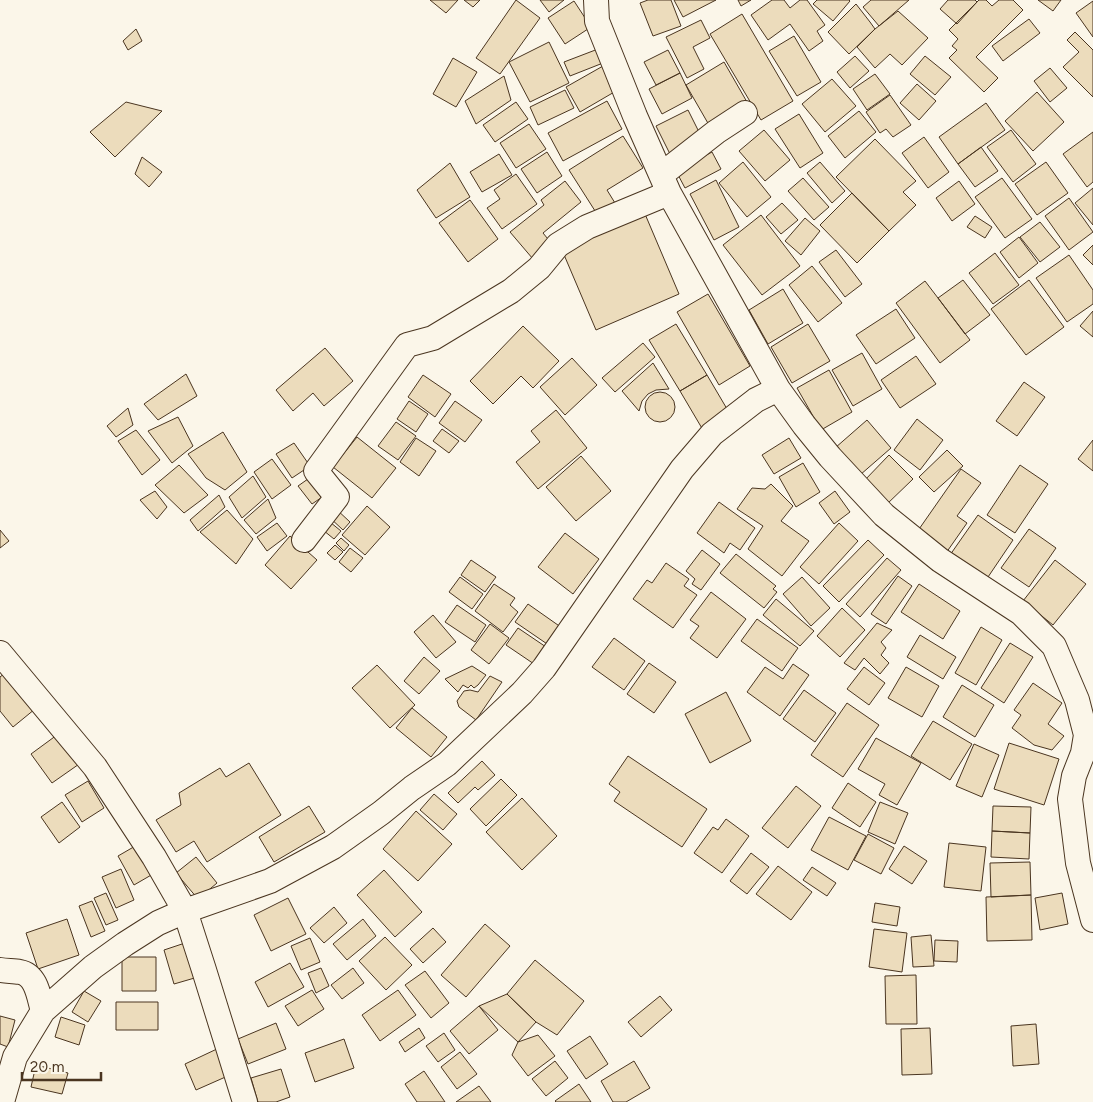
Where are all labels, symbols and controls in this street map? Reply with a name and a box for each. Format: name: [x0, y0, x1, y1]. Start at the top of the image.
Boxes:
scale bar: [22, 1050, 101, 1082]
text: 20 m: [30, 1058, 64, 1076]

